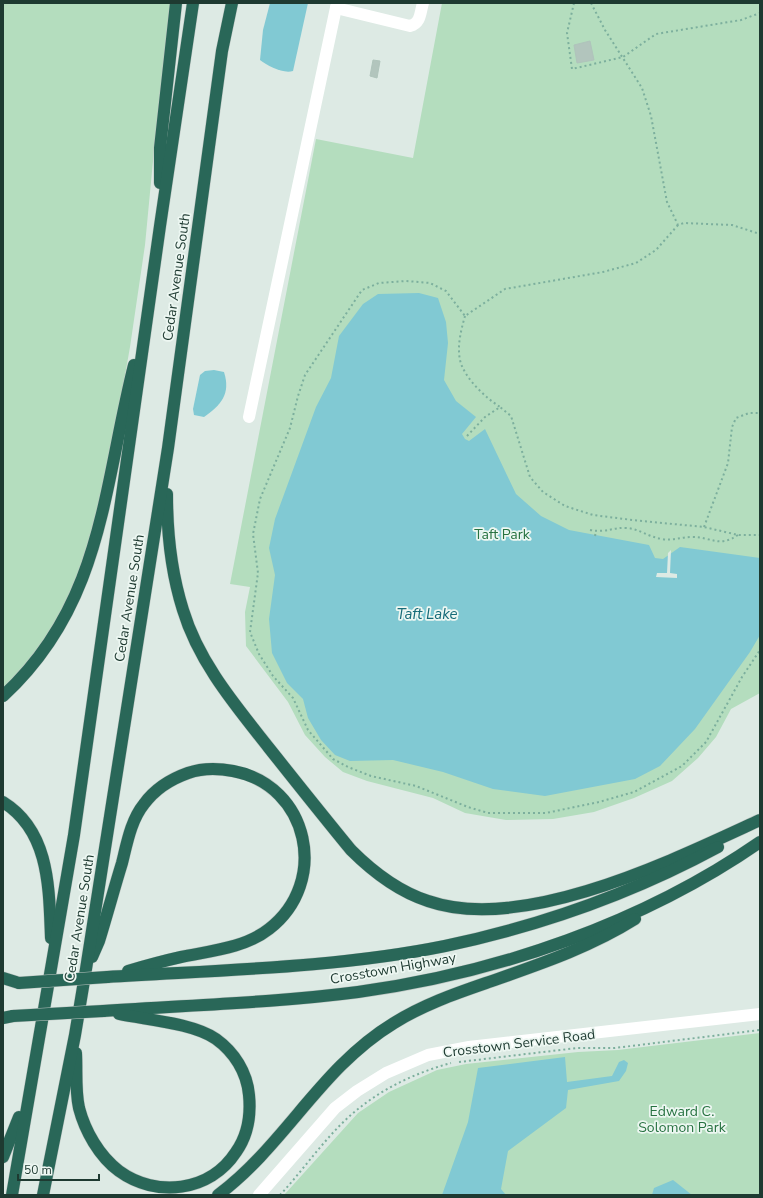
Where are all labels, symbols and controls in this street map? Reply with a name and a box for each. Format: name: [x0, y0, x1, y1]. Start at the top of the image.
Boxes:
street label: Cedar Avenue South: [158, 212, 195, 342]
park label: Taft Park: [474, 525, 531, 544]
street label: Cedar Avenue South: [110, 533, 149, 663]
water label: Taft Lake: [397, 604, 457, 624]
street label: Cedar Avenue South: [60, 853, 99, 983]
street label: Crosstown Highway: [329, 948, 458, 989]
street label: Crosstown Service Road: [442, 1025, 596, 1062]
park label: Edward C. Solomon Park: [638, 1102, 727, 1137]
scale bar: [18, 1156, 99, 1182]
text: 50 m: [24, 1162, 52, 1178]

